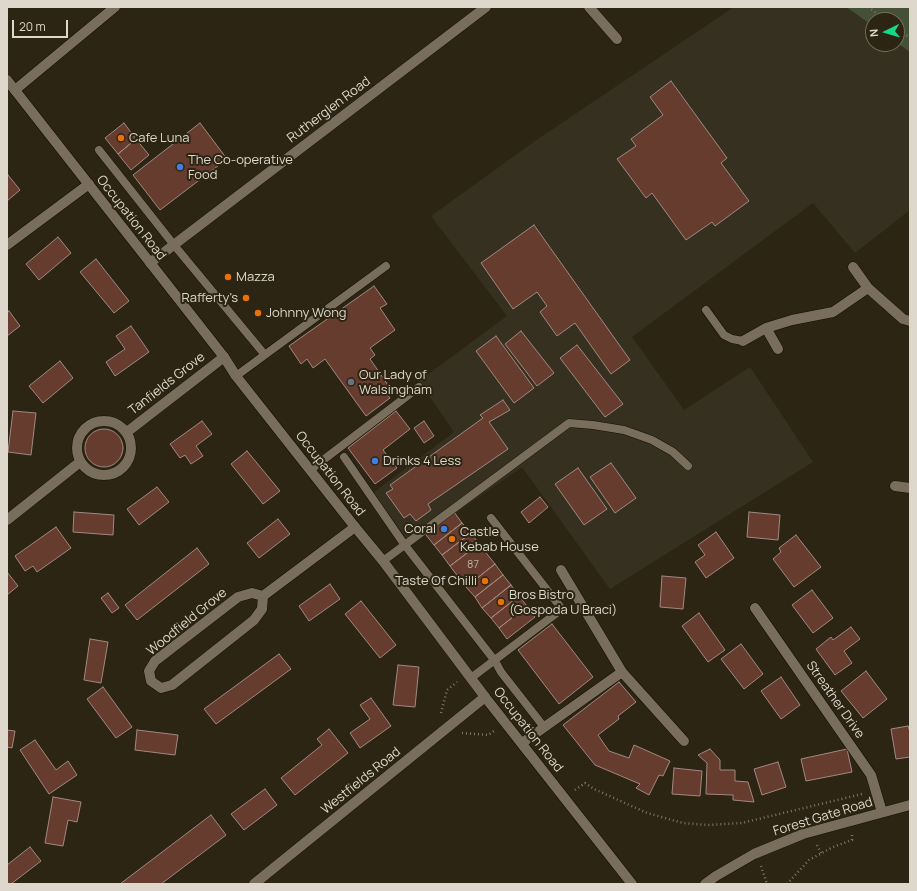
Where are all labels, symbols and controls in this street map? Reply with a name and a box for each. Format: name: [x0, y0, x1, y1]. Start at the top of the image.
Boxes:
scale bar: [14, 12, 70, 38]
north arrow: [865, 12, 905, 52]
text: 20 m: [19, 18, 46, 35]
text: N: [866, 28, 881, 38]
street label: Rutherglen Road: [284, 74, 374, 146]
place label: Cafe Luna: [129, 130, 189, 146]
marker: Cafe Luna: [116, 133, 126, 143]
place label: The Co-operative Food: [188, 152, 293, 183]
marker: The Co-operative Food: [175, 162, 185, 172]
street label: Occupation Road: [93, 172, 169, 264]
place label: Mazza: [236, 269, 275, 285]
marker: Mazza: [223, 272, 233, 282]
place label: Rafferty's: [182, 290, 238, 306]
marker: Rafferty's: [241, 293, 251, 303]
place label: Johnny Wong: [266, 305, 347, 321]
marker: Johnny Wong: [253, 308, 263, 318]
street label: Tanfields Grove: [126, 349, 208, 419]
place label: Our Lady of Walsingham: [359, 367, 432, 398]
marker: Our Lady of Walsingham: [346, 377, 356, 387]
street label: Occupation Road: [292, 428, 368, 520]
place label: Drinks 4 Less: [383, 453, 461, 469]
marker: Drinks 4 Less: [370, 456, 380, 466]
place label: Coral: [404, 521, 436, 537]
marker: Coral: [439, 524, 449, 534]
place label: Castle Kebab House: [460, 524, 539, 555]
marker: Castle Kebab House: [447, 534, 457, 544]
house number: 87: [467, 558, 479, 572]
place label: Taste Of Chilli: [395, 573, 477, 589]
marker: Taste Of Chilli: [480, 576, 490, 586]
street label: Woodfield Grove: [144, 585, 230, 659]
place label: Bros Bistro (Gospoda U Braci): [509, 587, 617, 618]
marker: Bros Bistro (Gospoda U Braci): [496, 597, 506, 607]
street label: Streather Drive: [803, 658, 867, 742]
street label: Occupation Road: [490, 684, 566, 776]
street label: Westfields Road: [318, 744, 404, 818]
street label: Forest Gate Road: [771, 794, 875, 840]

